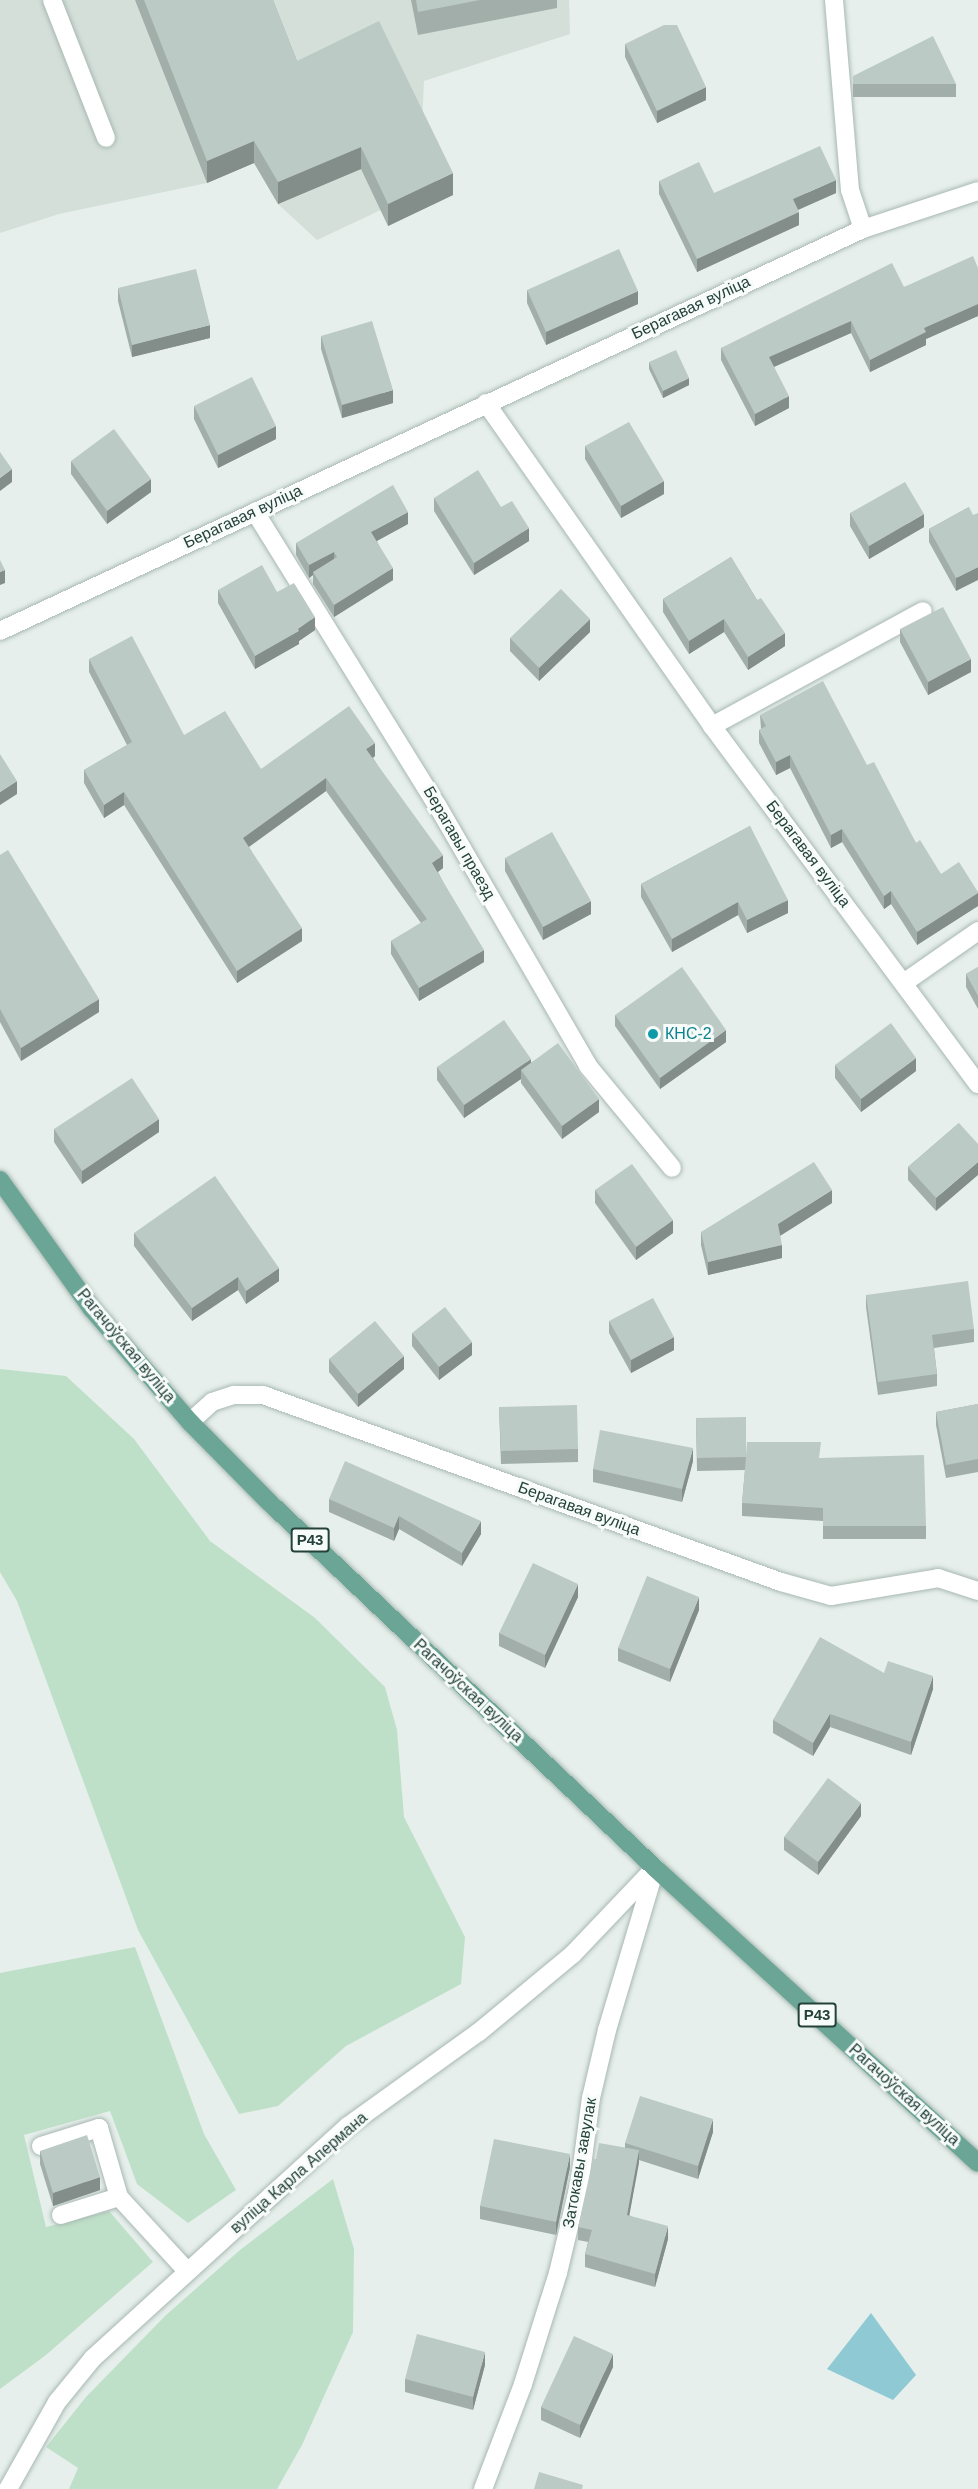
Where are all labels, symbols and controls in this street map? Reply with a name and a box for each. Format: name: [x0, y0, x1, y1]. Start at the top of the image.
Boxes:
street label: Берагавая вуліца: [629, 272, 753, 344]
street label: Берагавая вуліца: [181, 481, 305, 553]
street label: Берагавы праезд: [419, 783, 499, 903]
street label: Берагавая вуліца: [762, 797, 854, 911]
place label: КНС-2: [665, 1024, 712, 1044]
marker: КНС-2: [646, 1027, 660, 1041]
street label: Рагачоўская вуліца: [73, 1285, 179, 1407]
street label: Берагавая вуліца: [515, 1478, 643, 1540]
road number: Р43: [290, 1528, 330, 1552]
street label: Рагачоўская вуліца: [409, 1635, 527, 1747]
road number: Р43: [798, 2003, 836, 2027]
street label: Рагачоўская вуліца: [845, 2040, 963, 2150]
street label: Затокавы завулак: [559, 2096, 601, 2230]
street label: вуліца Карла Апермана: [227, 2108, 371, 2238]

